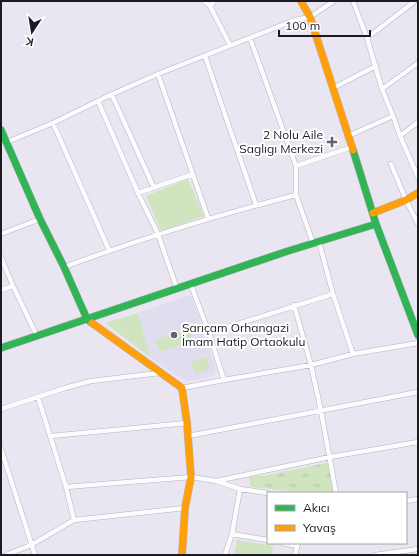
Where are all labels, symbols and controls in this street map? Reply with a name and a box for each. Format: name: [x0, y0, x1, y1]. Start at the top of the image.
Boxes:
north arrow: [12, 12, 52, 52]
scale bar: [279, 12, 370, 38]
text: 100 m: [285, 18, 320, 33]
text: K: [24, 34, 35, 49]
place label: 2 Nolu Aile Saglıgı Merkezi: [239, 127, 323, 156]
marker: 2 Nolu Aile Saglıgı Merkezi: [326, 136, 338, 148]
place label: Sarıçam Orhangazi İmam Hatip Ortaokulu: [182, 320, 305, 349]
marker: Sarıçam Orhangazi İmam Hatip Ortaokulu: [169, 330, 179, 340]
legend: [267, 492, 407, 544]
text: Akıcı: [303, 500, 330, 515]
text: Yavaş: [302, 520, 336, 535]

